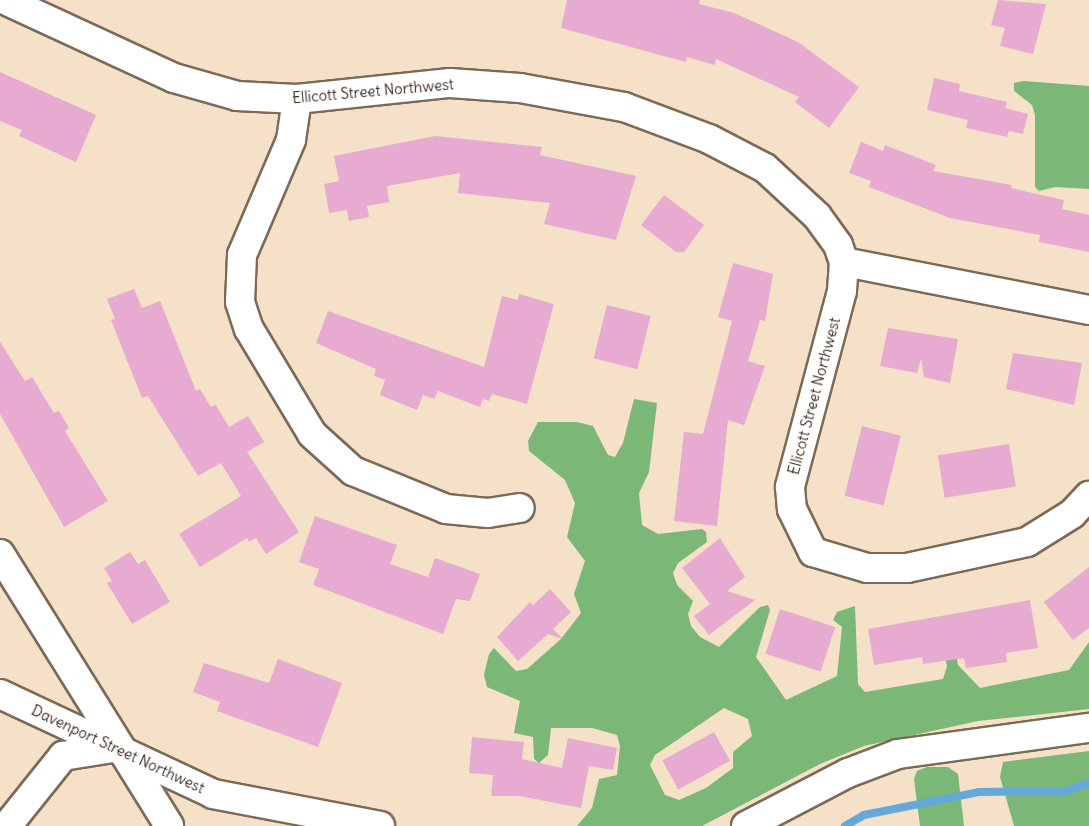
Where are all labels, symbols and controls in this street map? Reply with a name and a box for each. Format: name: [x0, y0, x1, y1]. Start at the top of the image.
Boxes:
street label: Ellicott Street Northwest: [291, 75, 455, 107]
street label: Ellicott Street Northwest: [784, 315, 844, 477]
street label: Davenport Street Northwest: [29, 701, 207, 797]

